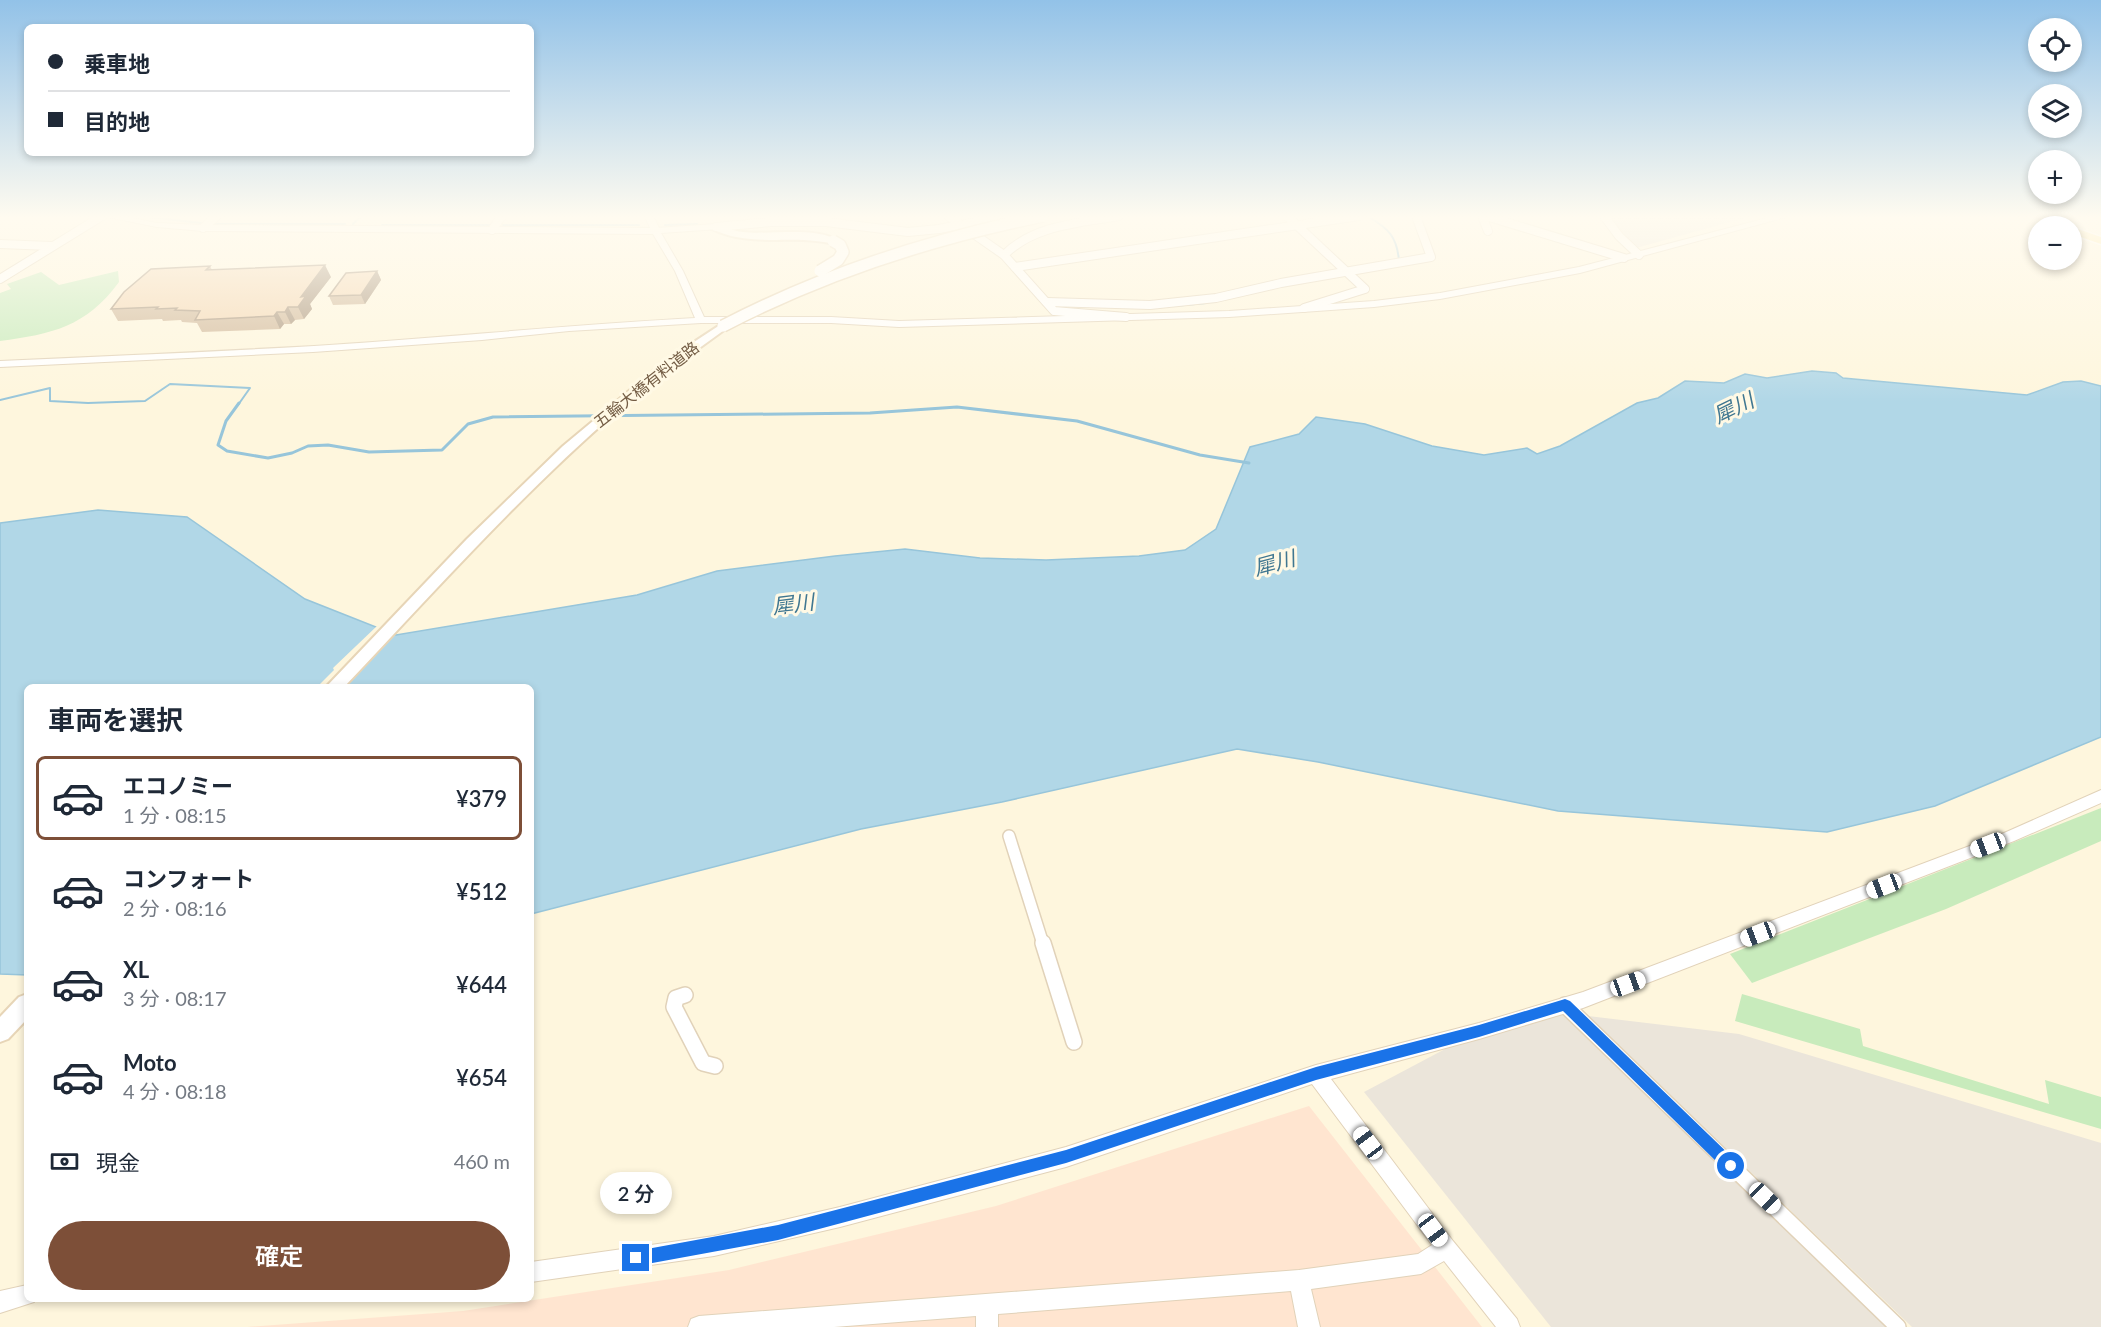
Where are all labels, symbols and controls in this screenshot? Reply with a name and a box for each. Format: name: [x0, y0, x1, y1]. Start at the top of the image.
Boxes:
map controls: [2028, 18, 2082, 270]
button: locate: [2028, 18, 2082, 72]
text: 乗車地: [84, 50, 150, 77]
button: layers: [2028, 84, 2082, 138]
text: 目的地: [84, 108, 150, 135]
button: +: [2028, 150, 2082, 204]
button: −: [2028, 216, 2082, 270]
street label: 五輪大橋有料道路: [590, 337, 702, 431]
water label: 犀川: [1709, 386, 1759, 427]
water label: 犀川: [1250, 544, 1299, 580]
water label: 犀川: [771, 588, 817, 618]
text: 車両を選択: [48, 703, 183, 736]
icon: car: [51, 771, 105, 825]
text: エコノミー: [123, 772, 233, 799]
text: ¥379: [456, 785, 507, 812]
text: 1 分 · 08:15: [123, 803, 227, 827]
car: [1968, 830, 2008, 860]
icon: car: [51, 864, 105, 918]
text: コンフォート: [123, 865, 254, 892]
car: [1864, 871, 1904, 901]
text: ¥512: [456, 878, 507, 905]
text: 2 分 · 08:16: [123, 896, 227, 920]
car: [1738, 919, 1778, 949]
text: XL: [123, 956, 149, 983]
icon: car: [51, 957, 105, 1011]
car: [1608, 969, 1648, 999]
text: ¥644: [456, 971, 507, 998]
text: 3 分 · 08:17: [123, 986, 227, 1010]
text: Moto: [123, 1049, 177, 1076]
icon: car: [51, 1050, 105, 1104]
text: ¥654: [456, 1064, 507, 1091]
text: 4 分 · 08:18: [123, 1079, 227, 1103]
car: [1350, 1123, 1386, 1163]
icon: cash: [48, 1145, 81, 1178]
text: 現金: [96, 1149, 140, 1176]
text: 460 m: [454, 1149, 510, 1173]
route start: [1717, 1152, 1744, 1179]
callout: 2 分: [600, 1171, 672, 1213]
car: [1746, 1179, 1784, 1217]
text: 2 分: [618, 1181, 654, 1205]
car: [1415, 1210, 1451, 1250]
button: 確定: [48, 1221, 510, 1290]
route end: [622, 1244, 649, 1271]

